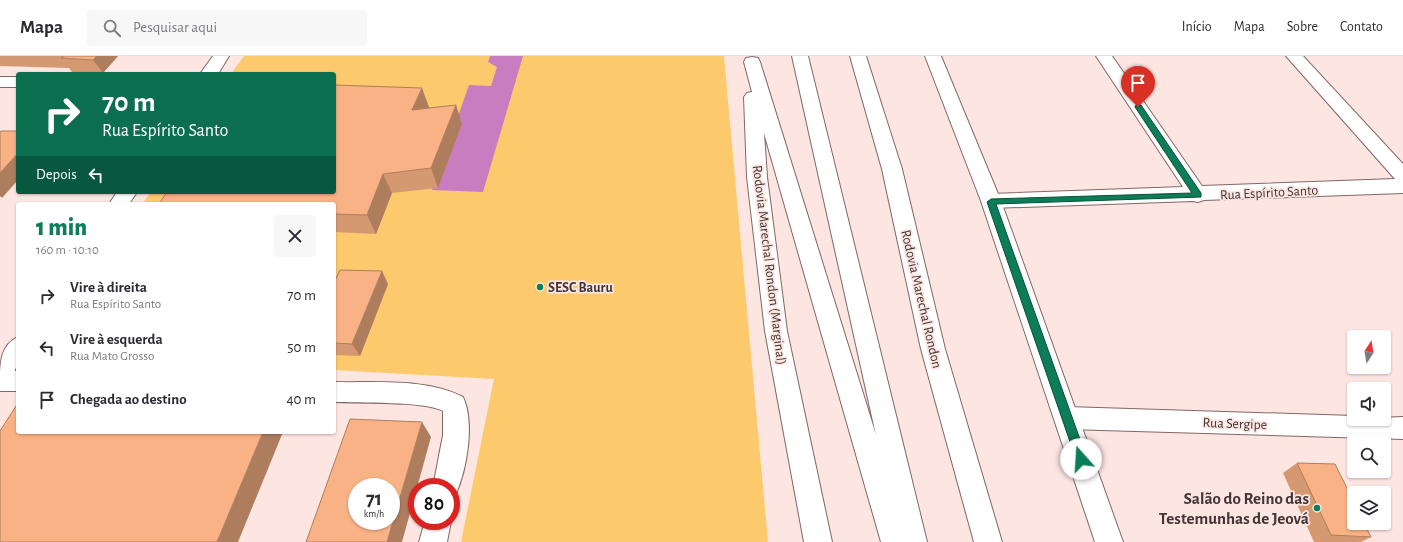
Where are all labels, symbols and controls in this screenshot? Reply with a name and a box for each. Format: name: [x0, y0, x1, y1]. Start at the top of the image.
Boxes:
search box: [87, 10, 367, 46]
icon: search: [101, 17, 123, 39]
text: Mapa: [20, 18, 63, 37]
text: Pesquisar aqui: [133, 20, 217, 35]
text: Início: [1182, 20, 1212, 34]
text: Mapa: [1234, 20, 1265, 34]
text: Sobre: [1287, 20, 1318, 34]
text: Contato: [1340, 20, 1383, 34]
pin: [1121, 66, 1155, 107]
icon: arrive: [1127, 72, 1149, 94]
icon: right: [36, 88, 88, 140]
text: 70 m: [102, 89, 156, 117]
text: Rua Espírito Santo: [102, 122, 228, 140]
icon: left: [85, 164, 107, 186]
street label: Rodovia Marechal Rondon (Marginal): [750, 164, 788, 366]
text: Depois: [36, 167, 77, 182]
street label: Rua Espírito Santo: [1220, 183, 1319, 203]
button: close: [274, 215, 316, 257]
text: 1 min: [36, 216, 87, 240]
street label: Rodovia Marechal Rondon: [898, 229, 944, 370]
text: 160 m · 10:10: [36, 244, 99, 257]
text: Vire à direita: [70, 280, 147, 295]
place label: SESC Bauru: [548, 281, 613, 295]
marker: SESC Bauru: [535, 282, 545, 292]
icon: right: [36, 285, 58, 307]
text: 70 m: [287, 288, 316, 303]
text: Rua Espírito Santo: [70, 298, 161, 311]
north arrow: [1347, 330, 1391, 374]
map controls: [1347, 330, 1391, 530]
text: Vire à esquerda: [70, 332, 163, 347]
icon: left: [36, 337, 58, 359]
text: 50 m: [287, 340, 316, 355]
text: Rua Mato Grosso: [70, 350, 154, 363]
button: sound: [1347, 382, 1391, 426]
icon: arrive: [36, 389, 58, 411]
text: Chegada ao destino: [70, 392, 187, 407]
text: 40 m: [286, 392, 316, 407]
street label: Rua Sergipe: [1202, 416, 1267, 432]
button: search: [1347, 434, 1391, 478]
position arrow: [1060, 438, 1102, 480]
speed limit sign: 80: [408, 478, 460, 530]
button: layers: [1347, 486, 1391, 530]
text: 71: [366, 489, 382, 509]
place label: Salão do Reino das Testemunhas de Jeová: [1159, 490, 1309, 527]
marker: Salão do Reino das Testemunhas de Jeová: [1312, 503, 1322, 513]
text: km/h: [364, 509, 384, 519]

